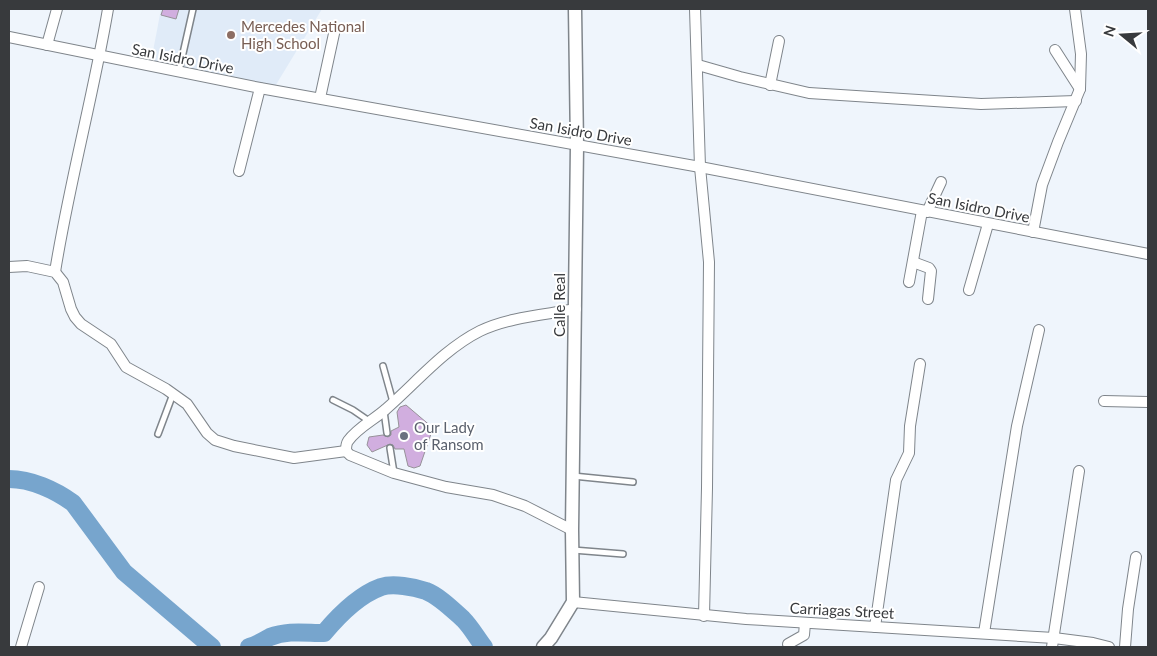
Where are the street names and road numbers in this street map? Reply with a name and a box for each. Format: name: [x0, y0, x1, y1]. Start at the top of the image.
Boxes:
street label: San Isidro Drive: [131, 39, 236, 77]
street label: San Isidro Drive: [529, 113, 634, 149]
street label: San Isidro Drive: [927, 188, 1032, 226]
street label: Calle Real: [550, 273, 568, 337]
street label: Carriagas Street: [789, 598, 895, 622]

